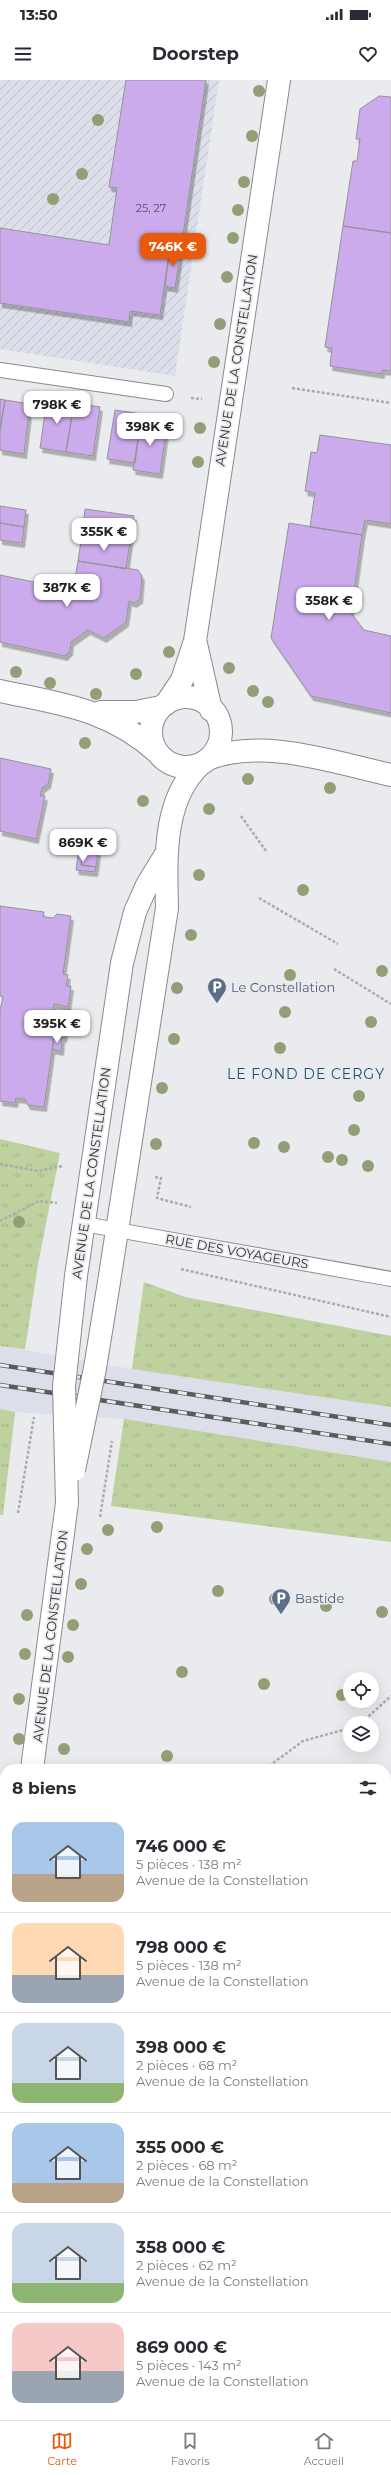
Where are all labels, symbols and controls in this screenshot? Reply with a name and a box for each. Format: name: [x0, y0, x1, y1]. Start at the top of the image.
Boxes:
text: 13:50: [20, 5, 58, 24]
icon: menu: [12, 43, 34, 65]
text: Doorstep: [152, 43, 239, 65]
icon: heart: [357, 43, 379, 65]
house number: 25, 27: [136, 201, 166, 215]
pin: 746K €: [140, 233, 206, 267]
text: 746K €: [149, 238, 197, 254]
street label: AVENUE DE LA CONSTELLATION: [211, 253, 261, 467]
pin: 798K €: [24, 391, 90, 425]
text: 798K €: [33, 396, 81, 412]
pin: 398K €: [117, 413, 183, 447]
text: 398K €: [126, 418, 174, 434]
pin: 355K €: [71, 518, 137, 552]
text: 355K €: [81, 523, 127, 539]
pin: 387K €: [34, 574, 100, 608]
text: 387K €: [43, 579, 91, 595]
pin: 358K €: [296, 587, 362, 621]
text: 358K €: [305, 592, 353, 608]
pin: 869K €: [50, 829, 116, 863]
text: 869K €: [59, 834, 107, 850]
parking icon: Le Constellation: [206, 976, 228, 1004]
place label: Le Constellation: [231, 979, 335, 995]
pin: 395K €: [24, 1010, 90, 1044]
text: 395K €: [33, 1015, 81, 1031]
district label: LE FOND DE CERGY: [227, 1065, 385, 1083]
street label: AVENUE DE LA CONSTELLATION: [68, 1066, 114, 1280]
street label: RUE DES VOYAGEURS: [164, 1231, 310, 1271]
street label: AVENUE DE LA CONSTELLATION: [29, 1529, 71, 1743]
parking icon: Bastide: [270, 1587, 292, 1615]
place label: Bastide: [295, 1590, 344, 1606]
map controls: [343, 1672, 379, 1752]
button: locate: [343, 1672, 379, 1708]
button: layers: [343, 1716, 379, 1752]
icon: filters: [357, 1777, 379, 1799]
text: 8 biens: [12, 1778, 76, 1798]
text: 746 000 €: [136, 1836, 226, 1856]
icon: home: [44, 1838, 92, 1886]
text: 5 pièces · 138 m²: [136, 1856, 242, 1872]
text: Avenue de la Constellation: [136, 1872, 309, 1888]
text: 798 000 €: [136, 1937, 227, 1957]
icon: home: [44, 1939, 92, 1987]
text: 5 pièces · 138 m²: [136, 1957, 242, 1973]
text: Avenue de la Constellation: [136, 1973, 309, 1989]
text: 398 000 €: [136, 2037, 226, 2057]
icon: home: [44, 2039, 92, 2087]
text: 2 pièces · 68 m²: [136, 2057, 237, 2073]
text: Avenue de la Constellation: [136, 2073, 309, 2089]
text: 355 000 €: [136, 2137, 224, 2157]
icon: home: [44, 2139, 92, 2187]
text: 2 pièces · 68 m²: [136, 2157, 237, 2173]
text: Avenue de la Constellation: [136, 2173, 309, 2189]
text: 358 000 €: [136, 2237, 225, 2257]
icon: home: [44, 2239, 92, 2287]
text: 2 pièces · 62 m²: [136, 2257, 237, 2273]
text: Avenue de la Constellation: [136, 2273, 309, 2289]
text: 869 000 €: [136, 2337, 227, 2357]
icon: home: [44, 2339, 92, 2387]
text: 5 pièces · 143 m²: [136, 2357, 242, 2373]
text: Avenue de la Constellation: [136, 2373, 309, 2389]
tab: Carte: [47, 2430, 77, 2468]
tab: Favoris: [171, 2430, 210, 2468]
tab: Accueil: [304, 2430, 344, 2468]

